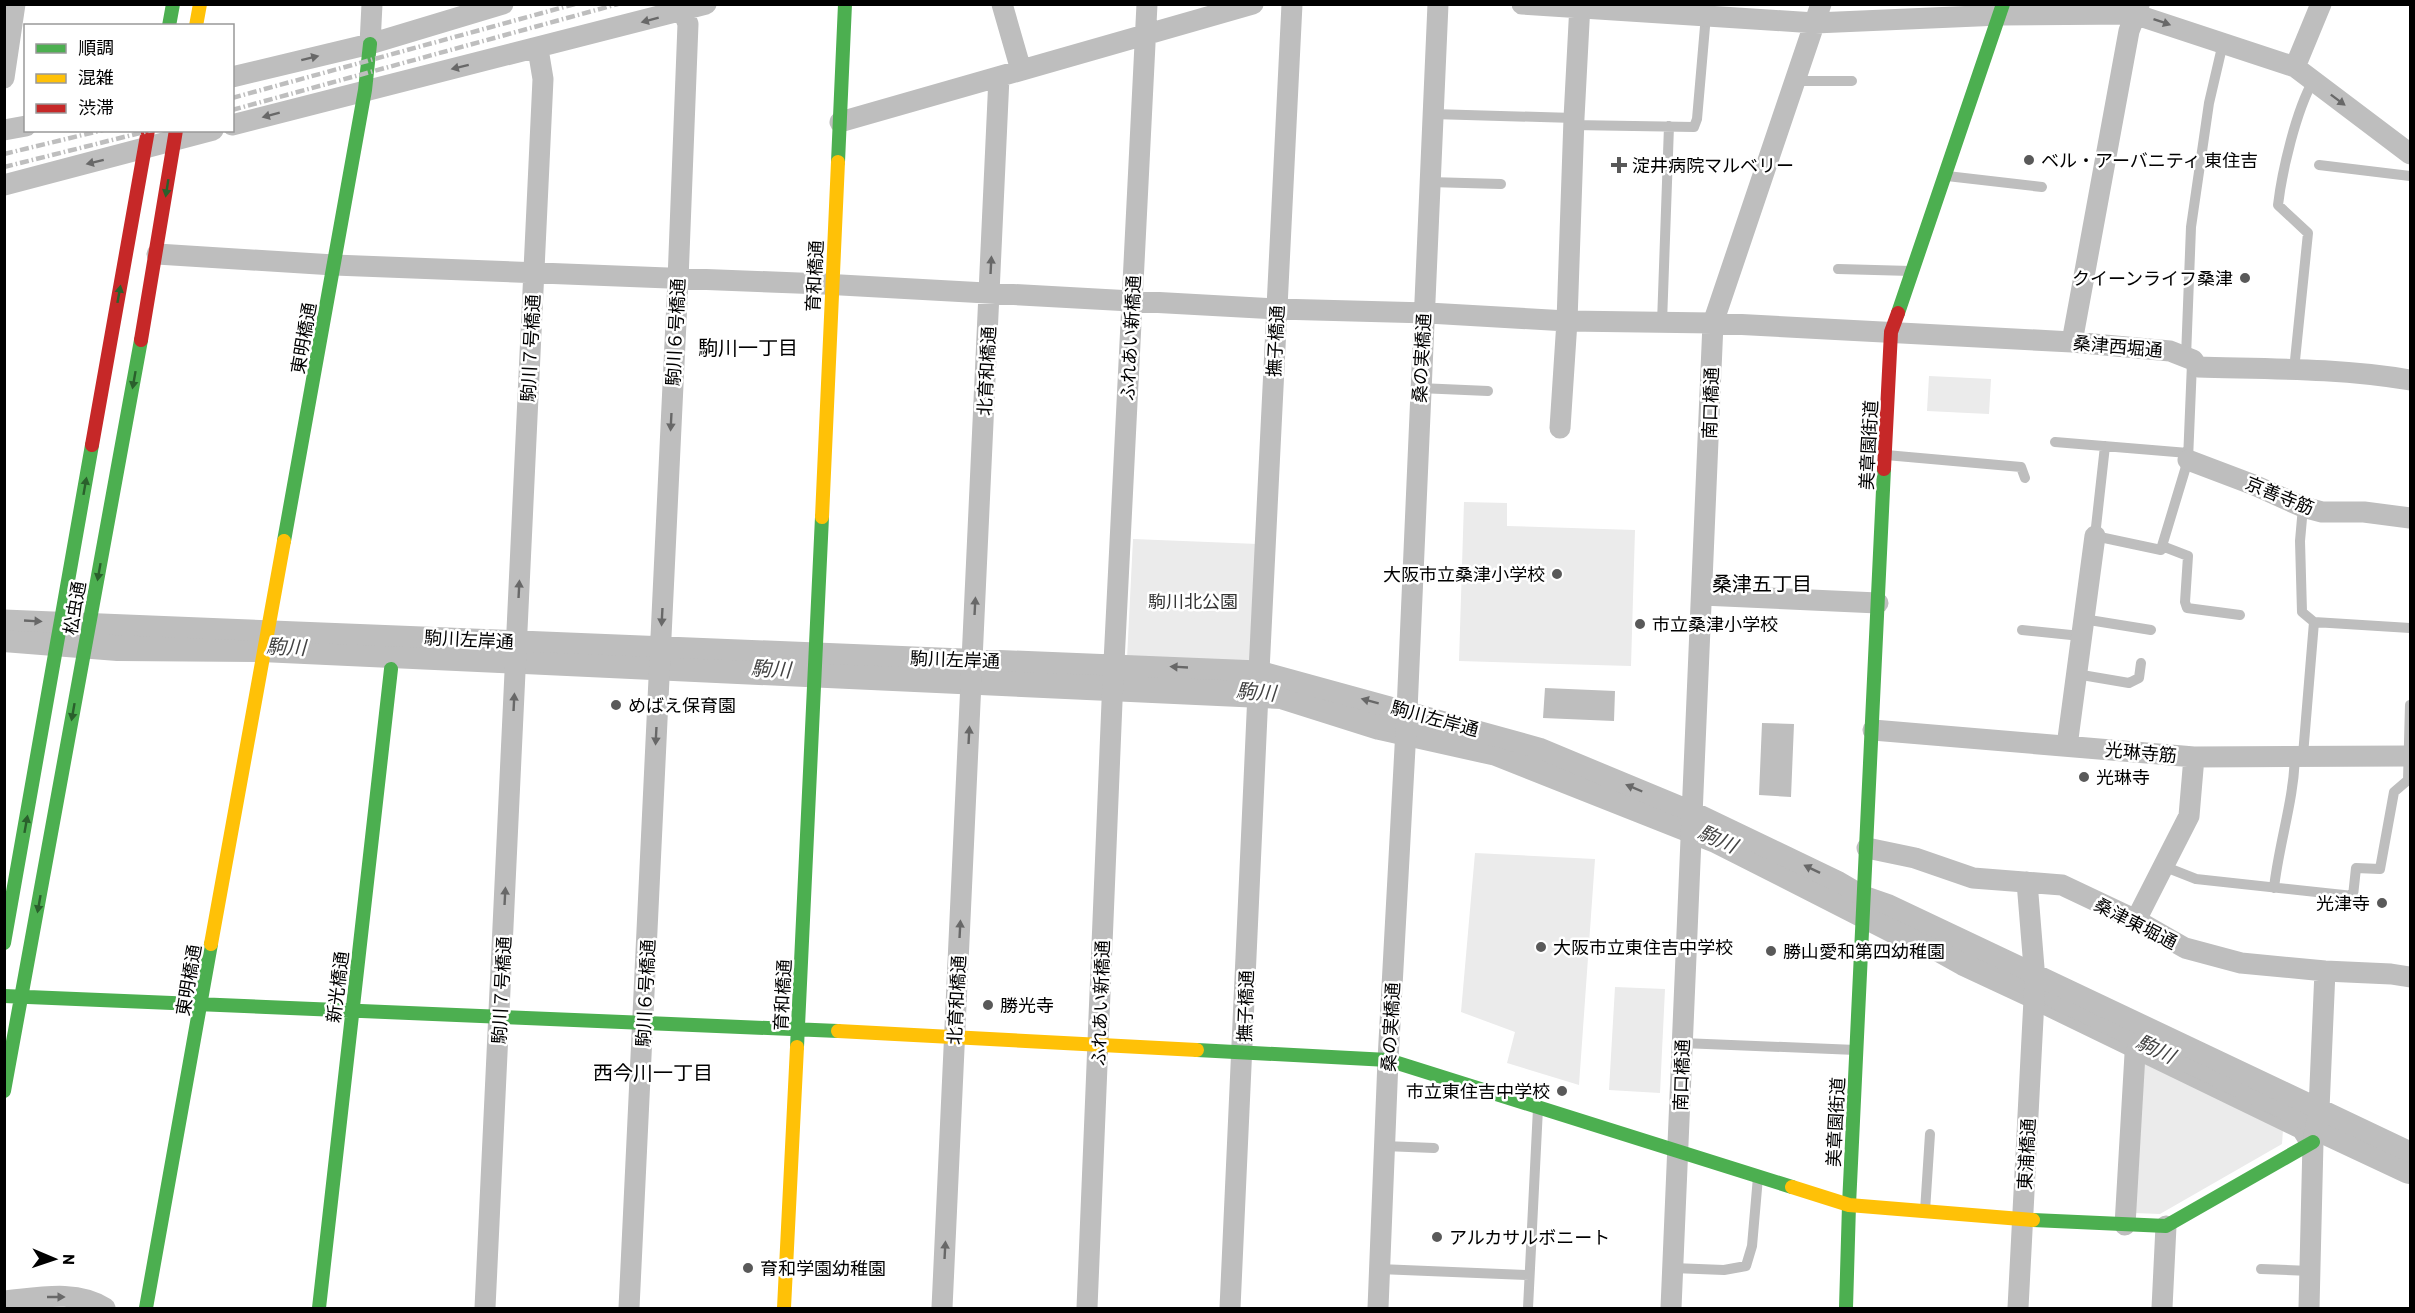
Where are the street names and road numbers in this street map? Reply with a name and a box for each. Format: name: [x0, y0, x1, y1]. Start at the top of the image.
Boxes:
street label: 育和橋通: [801, 239, 827, 313]
street label: ふれあい新橋通: [1116, 275, 1144, 401]
street label: 駒川６号橋通: [661, 277, 689, 387]
street label: 駒川７号橋通: [516, 293, 544, 403]
street label: 東明橋通: [286, 301, 320, 375]
street label: 撫子橋通: [1262, 304, 1288, 378]
street label: 桑の実橋通: [1408, 312, 1434, 404]
street label: 北育和橋通: [973, 325, 999, 417]
street label: 桑津西堀通: [2072, 331, 2164, 361]
street label: 南口橋通: [1698, 367, 1722, 439]
street label: 美章園街道: [1855, 399, 1881, 491]
street label: 京善寺筋: [2243, 471, 2317, 519]
street label: 松虫通: [58, 580, 90, 636]
street label: 駒川左岸通: [423, 626, 515, 652]
street label: 駒川左岸通: [910, 646, 1000, 672]
street label: 駒川左岸通: [1389, 696, 1481, 740]
street label: 光琳寺筋: [2104, 738, 2178, 766]
street label: 桑津東堀通: [2091, 893, 2181, 953]
street label: 駒川７号橋通: [487, 935, 515, 1045]
street label: 駒川６号橋通: [631, 938, 659, 1048]
street label: ふれあい新橋通: [1087, 940, 1113, 1066]
street label: 東明橋通: [171, 943, 205, 1017]
street label: 新光橋通: [322, 950, 352, 1024]
street label: 北育和橋通: [943, 954, 969, 1046]
street label: 育和橋通: [769, 958, 795, 1032]
street label: 撫子橋通: [1233, 970, 1257, 1042]
street label: 桑の実橋通: [1377, 981, 1403, 1073]
street label: 南口橋通: [1669, 1039, 1693, 1111]
street label: 美章園街道: [1822, 1076, 1848, 1168]
street label: 東浦橋通: [2013, 1117, 2039, 1191]

